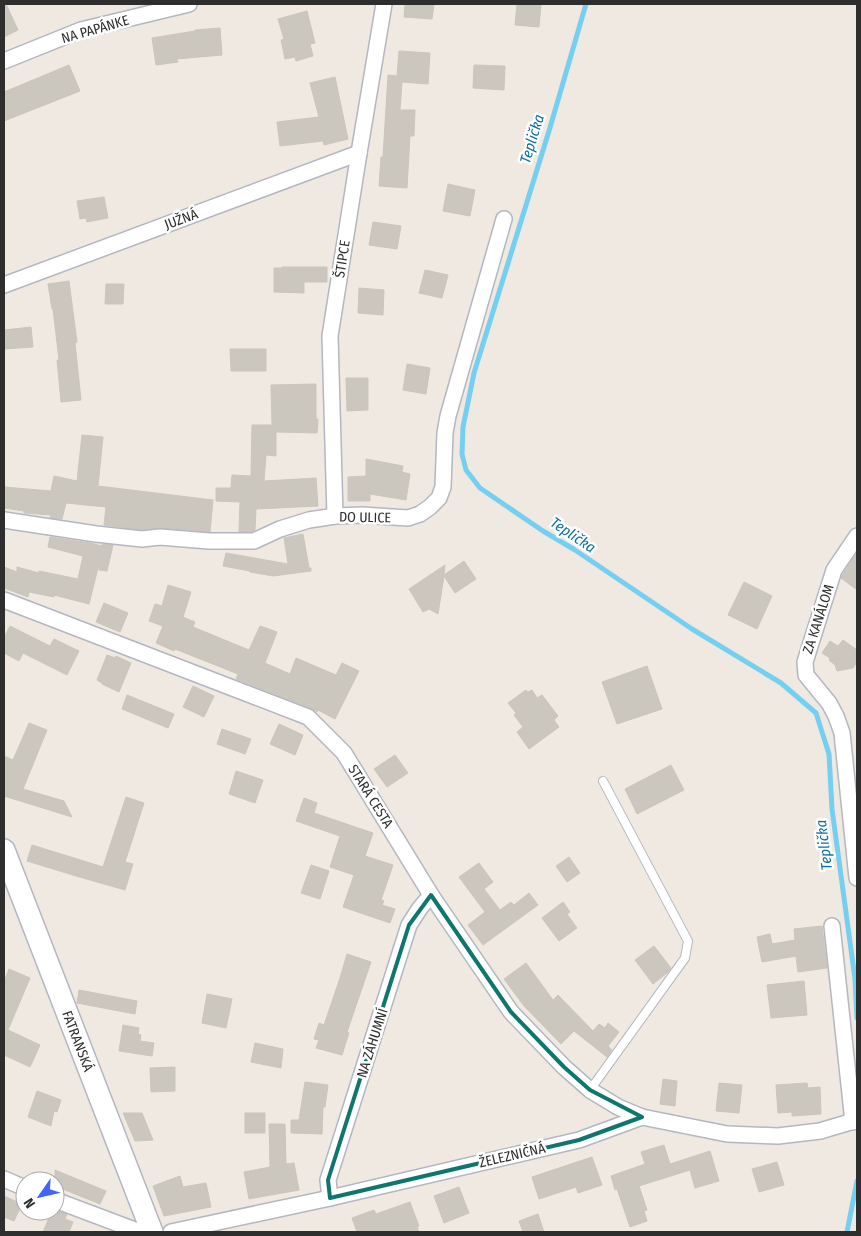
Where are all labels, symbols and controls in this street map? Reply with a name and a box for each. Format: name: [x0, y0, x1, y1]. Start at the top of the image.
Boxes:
street label: NA PAPÁNKE: [59, 11, 131, 47]
water label: Teplička: [516, 112, 548, 166]
street label: JUŽNÁ: [162, 204, 201, 233]
street label: ŠTIPCE: [330, 239, 354, 279]
street label: DO ULICE: [339, 509, 392, 526]
water label: Teplička: [547, 513, 599, 557]
street label: ZA KANÁLOM: [798, 582, 838, 656]
street label: STARÁ CESTA: [344, 761, 398, 832]
water label: Teplička: [812, 819, 836, 871]
street label: NA ZÁHUMNÍ: [352, 1006, 392, 1080]
street label: FATRANSKÁ: [58, 1008, 98, 1075]
street label: ŽELEZNIČNÁ: [477, 1138, 548, 1171]
north arrow: [15, 1171, 65, 1221]
text: N: [20, 1195, 39, 1211]

